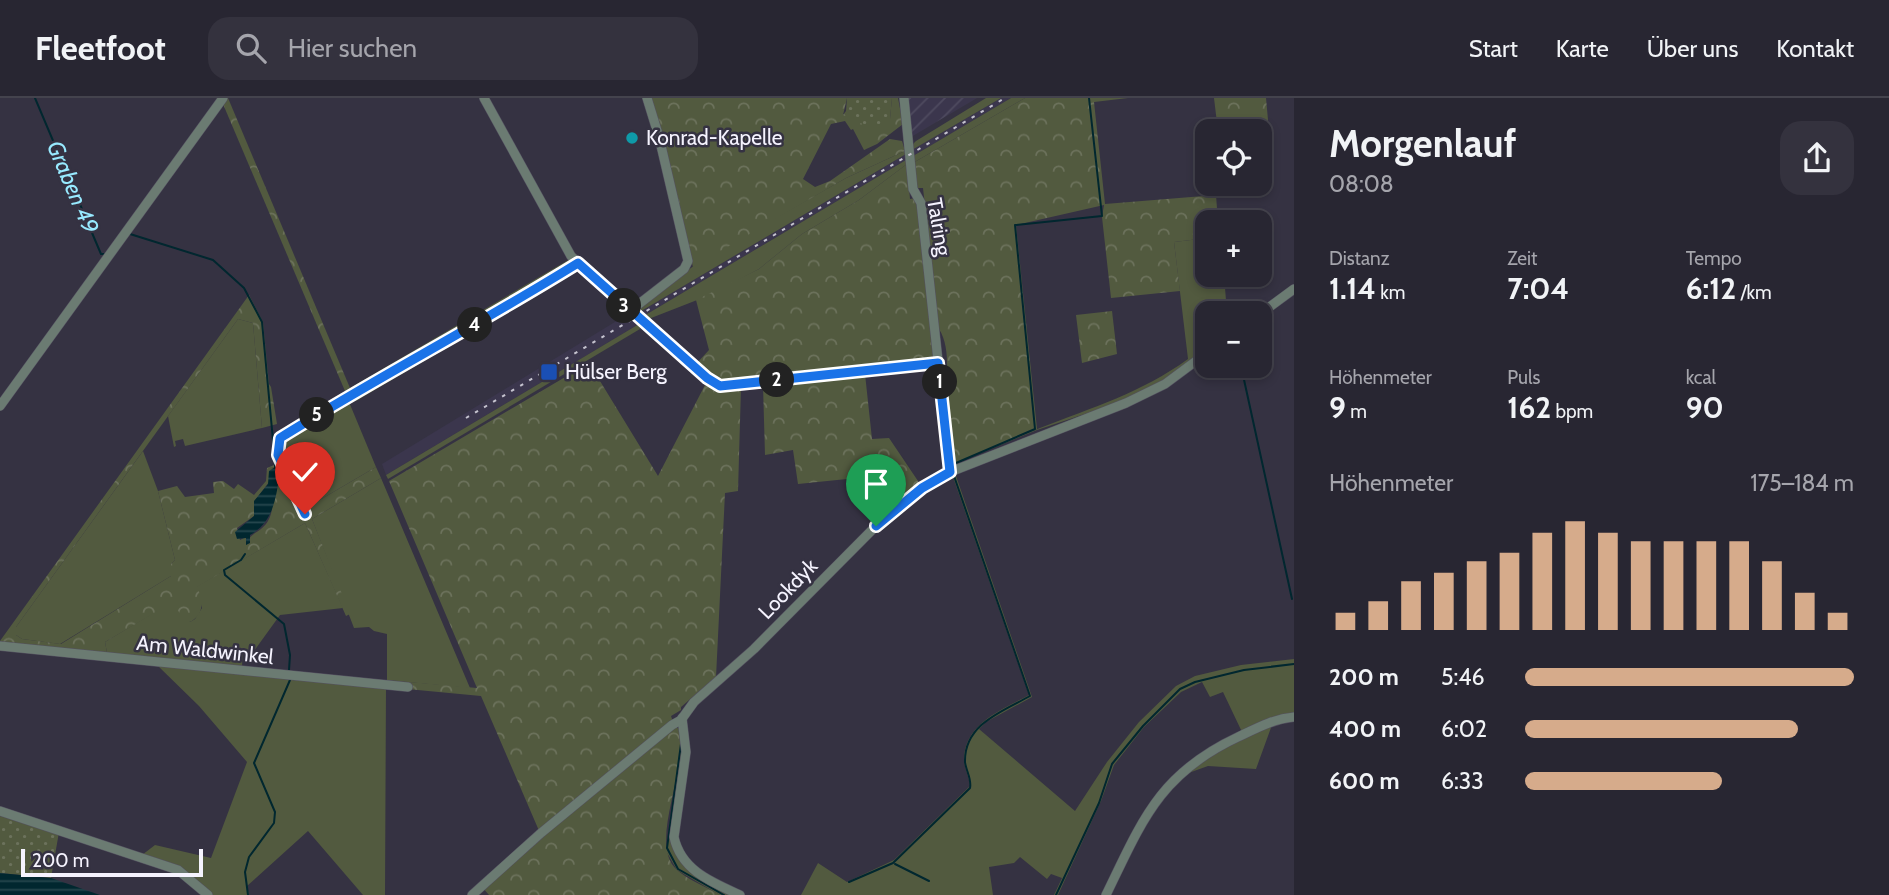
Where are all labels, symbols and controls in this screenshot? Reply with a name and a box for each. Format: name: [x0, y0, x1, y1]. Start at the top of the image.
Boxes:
search box: [208, 17, 698, 80]
text: Fleetfoot: [35, 28, 166, 68]
icon: search: [232, 29, 270, 67]
text: Hier suchen: [288, 32, 417, 64]
text: Start: [1469, 34, 1518, 63]
text: Karte: [1556, 34, 1609, 63]
text: Über uns: [1647, 34, 1738, 63]
text: Kontakt: [1776, 34, 1854, 63]
map controls: [1195, 119, 1272, 378]
button: locate: [1195, 119, 1272, 196]
text: Morgenlauf: [1329, 120, 1516, 167]
button: share: [1780, 121, 1854, 195]
place label: Konrad-Kapelle: [646, 125, 783, 150]
marker: Konrad-Kapelle: [624, 130, 640, 146]
water label: Graben 49: [41, 136, 105, 238]
text: 08:08: [1329, 170, 1394, 198]
street label: Talring: [922, 196, 957, 258]
button: +: [1195, 210, 1272, 287]
text: Distanz: [1329, 247, 1390, 270]
text: Zeit: [1507, 247, 1537, 270]
text: Tempo: [1686, 247, 1742, 270]
text: 1.14: [1329, 270, 1376, 307]
text: 7:04: [1507, 270, 1569, 307]
text: 6:12: [1686, 270, 1736, 307]
text: km: [1376, 281, 1405, 304]
text: /km: [1736, 281, 1772, 304]
pin: 3: [606, 288, 642, 324]
text: 3: [618, 294, 629, 317]
button: −: [1195, 301, 1272, 378]
pin: 4: [458, 308, 492, 342]
text: 4: [469, 313, 480, 336]
place label: Hülser Berg: [565, 359, 667, 384]
marker: Hülser Berg: [539, 362, 559, 382]
pin: 2: [760, 362, 794, 398]
pin: 1: [922, 364, 958, 400]
text: Höhenmeter: [1329, 366, 1432, 389]
text: Puls: [1507, 366, 1540, 389]
text: kcal: [1686, 366, 1716, 389]
text: 2: [771, 368, 782, 391]
text: 1: [936, 370, 943, 393]
text: 9: [1329, 389, 1346, 426]
text: 162: [1507, 389, 1551, 426]
text: 90: [1686, 389, 1724, 426]
pin: 5: [300, 398, 334, 432]
text: m: [1346, 400, 1367, 423]
text: bpm: [1551, 400, 1593, 423]
text: 5: [311, 403, 322, 426]
pin: [275, 442, 335, 514]
icon: check: [286, 453, 324, 491]
pin: [846, 454, 906, 526]
icon: arrive: [857, 465, 895, 503]
text: Höhenmeter: [1329, 469, 1453, 497]
text: 175–184 m: [1750, 469, 1854, 497]
street label: Lookdyk: [753, 553, 823, 624]
street label: Am Waldwinkel: [135, 630, 275, 669]
text: 200 m: [1329, 663, 1399, 691]
text: 5:46: [1441, 663, 1485, 691]
text: 400 m: [1329, 715, 1401, 743]
text: 6:02: [1441, 715, 1487, 743]
text: 600 m: [1329, 767, 1400, 795]
text: 6:33: [1441, 767, 1484, 795]
scale bar: [21, 846, 203, 878]
text: 200 m: [32, 849, 89, 872]

